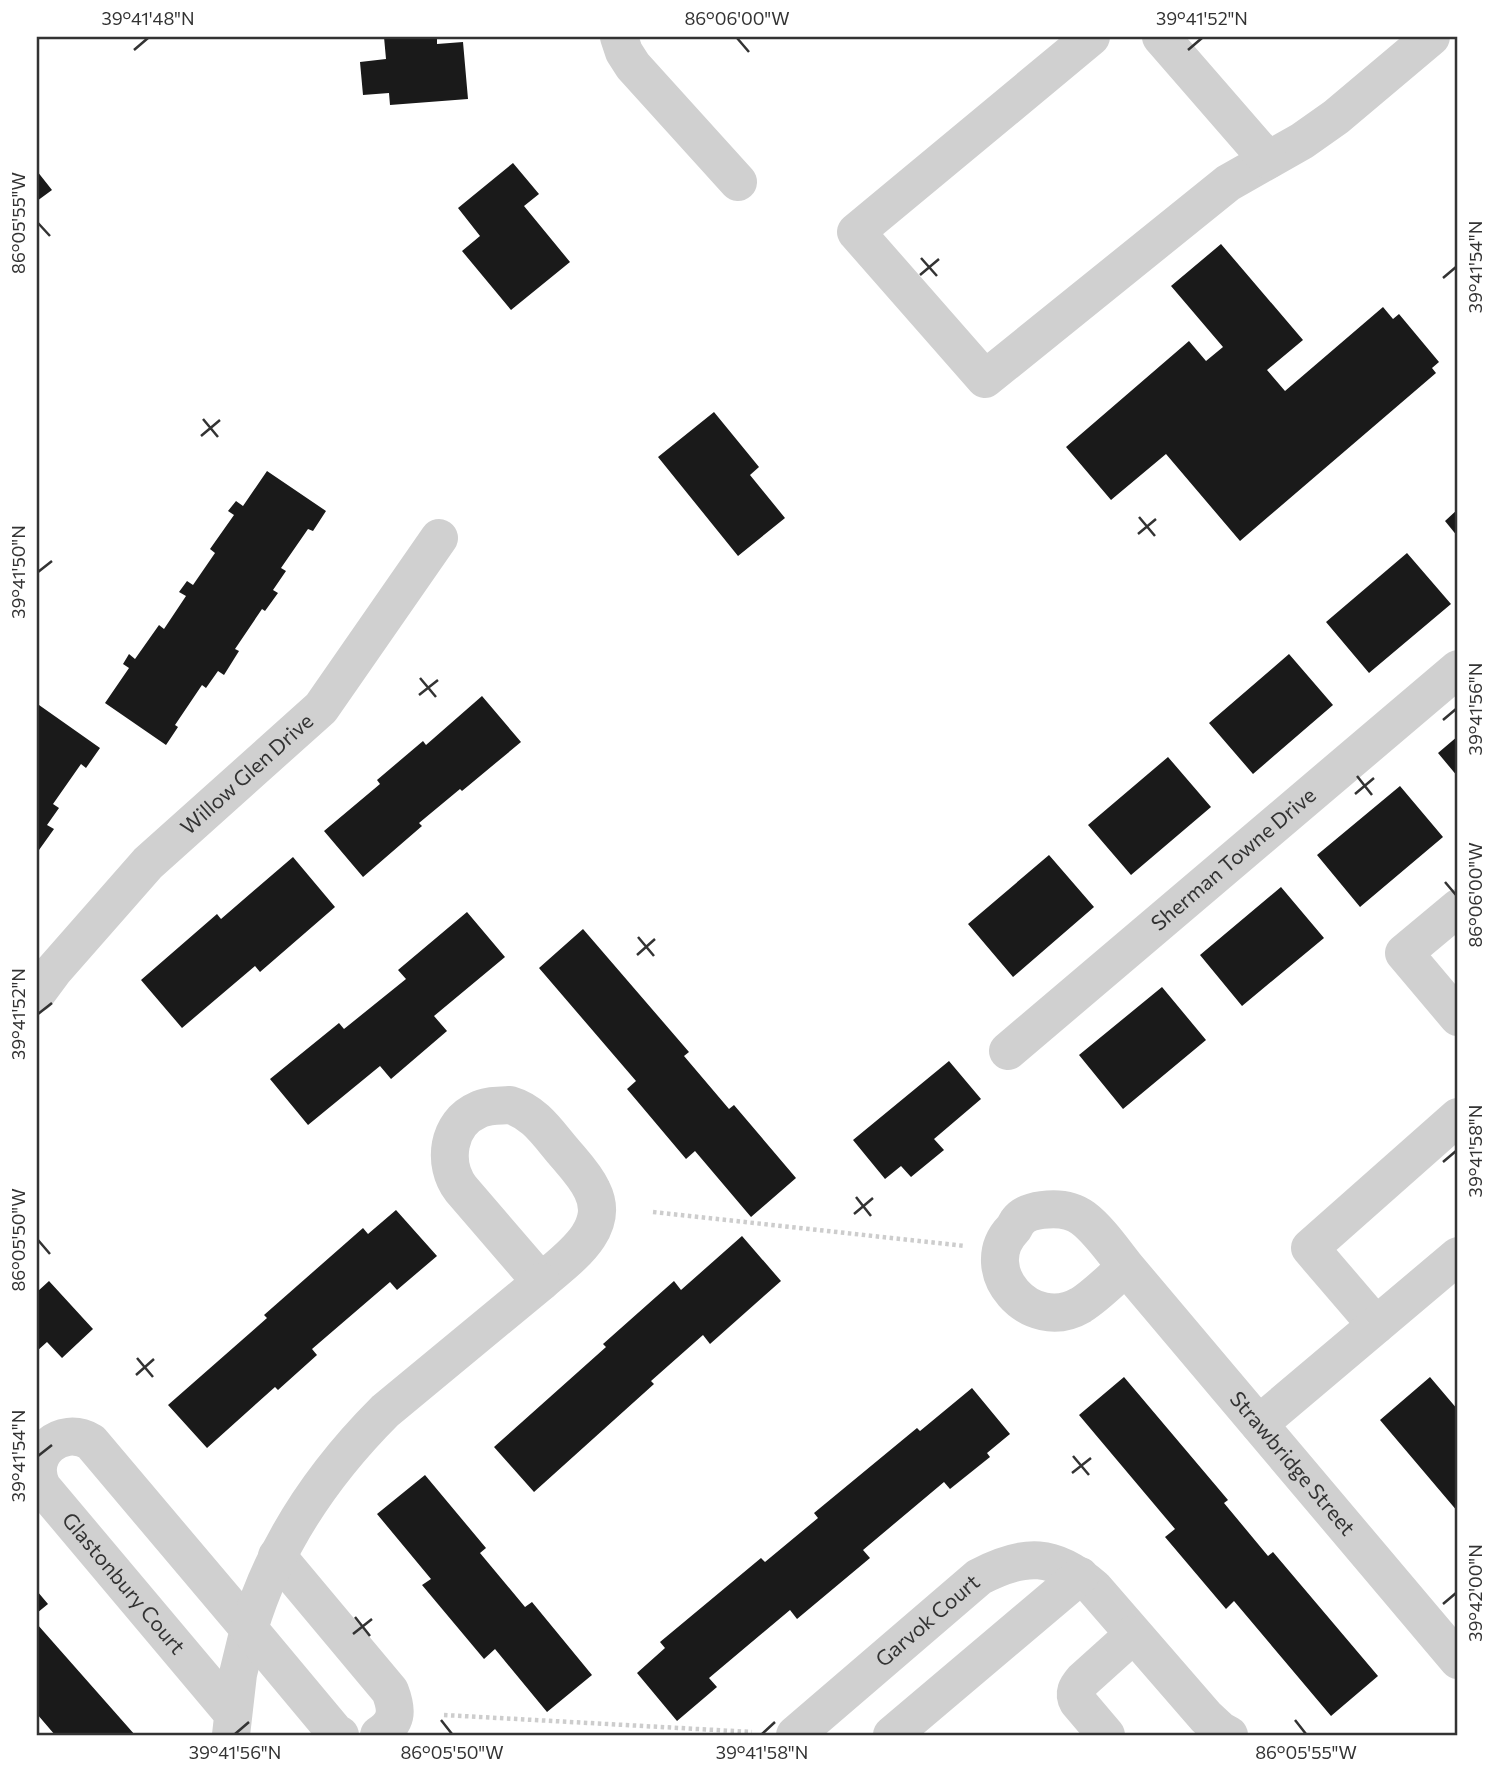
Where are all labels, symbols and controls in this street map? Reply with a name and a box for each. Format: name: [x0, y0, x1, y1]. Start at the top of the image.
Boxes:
text: 39°41'48"N: [101, 7, 195, 29]
text: 86°06'00"W: [684, 7, 790, 29]
text: 39°41'52"N: [1156, 7, 1248, 29]
text: 86°05'55"W: [7, 172, 29, 274]
text: 39°41'54"N: [1464, 221, 1486, 313]
text: 39°41'50"N: [7, 525, 29, 619]
text: 39°41'56"N: [1464, 663, 1486, 755]
street label: Willow Glen Drive: [175, 707, 317, 839]
street label: Sherman Towne Drive: [1145, 781, 1320, 935]
text: 86°06'00"W: [1464, 842, 1486, 948]
text: 39°41'52"N: [7, 968, 29, 1060]
text: 39°41'58"N: [1464, 1105, 1486, 1197]
text: 86°05'50"W: [7, 1188, 29, 1292]
street label: Strawbridge Street: [1226, 1386, 1361, 1540]
text: 39°41'54"N: [7, 1410, 29, 1502]
street label: Glastonbury Court: [58, 1507, 191, 1659]
text: 39°42'00"N: [1464, 1544, 1486, 1642]
street label: Garvok Court: [870, 1568, 984, 1671]
text: 39°41'56"N: [189, 1741, 281, 1763]
text: 86°05'50"W: [400, 1741, 504, 1763]
text: 39°41'58"N: [716, 1741, 808, 1763]
text: 86°05'55"W: [1255, 1741, 1357, 1763]

